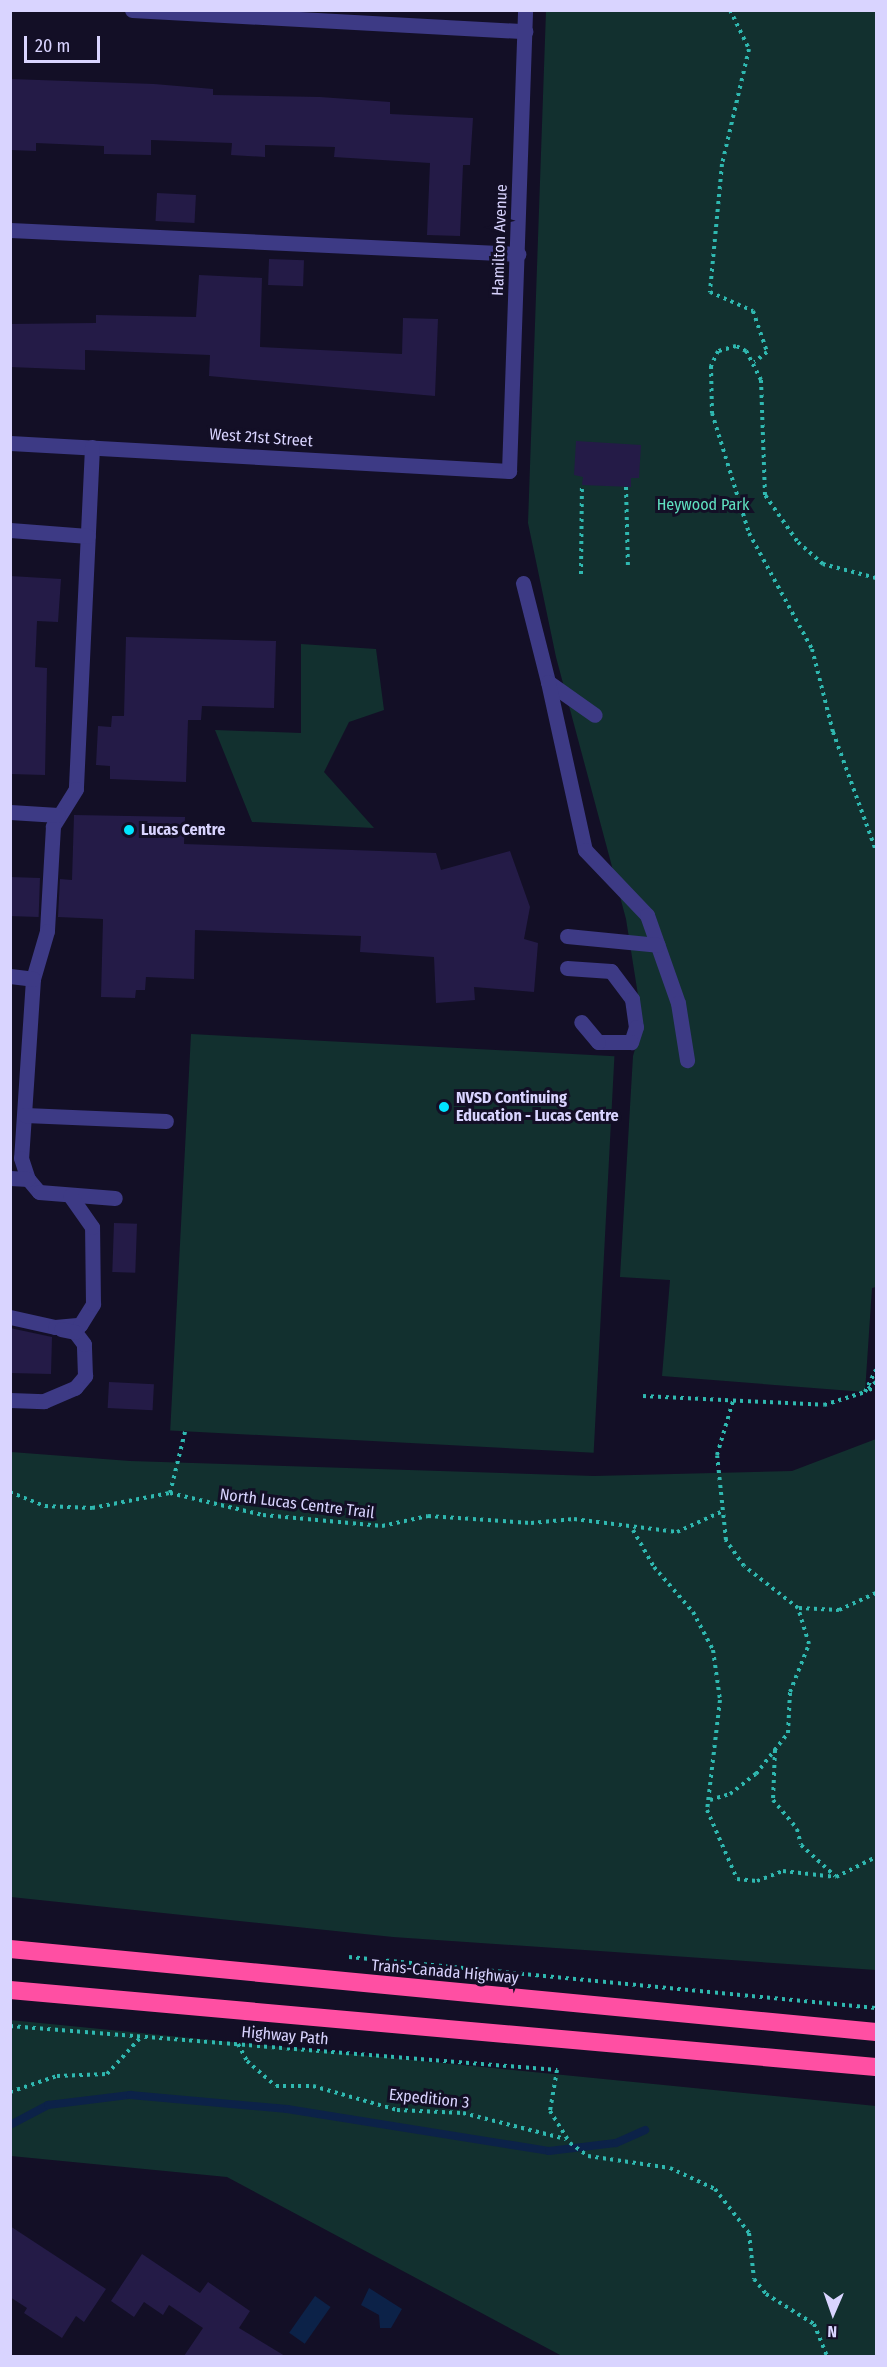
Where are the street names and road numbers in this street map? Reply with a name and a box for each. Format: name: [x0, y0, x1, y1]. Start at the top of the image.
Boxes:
street label: Hamilton Avenue: [488, 184, 512, 296]
street label: West 21st Street: [209, 425, 313, 451]
street label: North Lucas Centre Trail: [219, 1485, 375, 1523]
street label: Trans-Canada Highway: [371, 1956, 519, 1988]
street label: Highway Path: [241, 2023, 329, 2049]
street label: Expedition 3: [388, 2085, 470, 2113]

